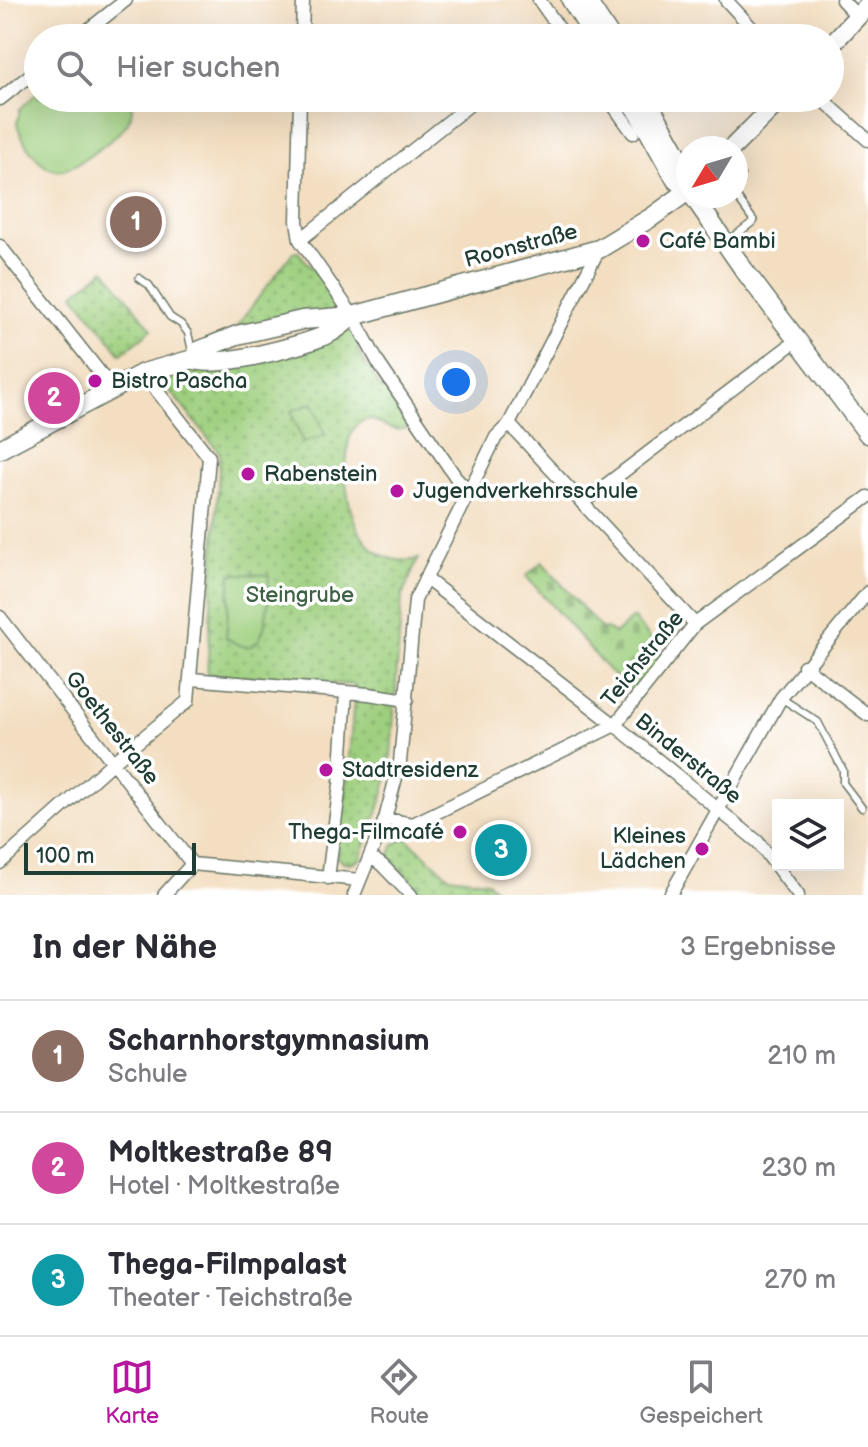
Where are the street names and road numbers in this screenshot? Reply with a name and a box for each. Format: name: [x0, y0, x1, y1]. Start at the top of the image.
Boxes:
street label: Roonstraße: [461, 218, 581, 274]
street label: Teichstraße: [596, 605, 690, 713]
street label: Goethestraße: [59, 666, 165, 790]
street label: Binderstraße: [629, 708, 747, 810]

